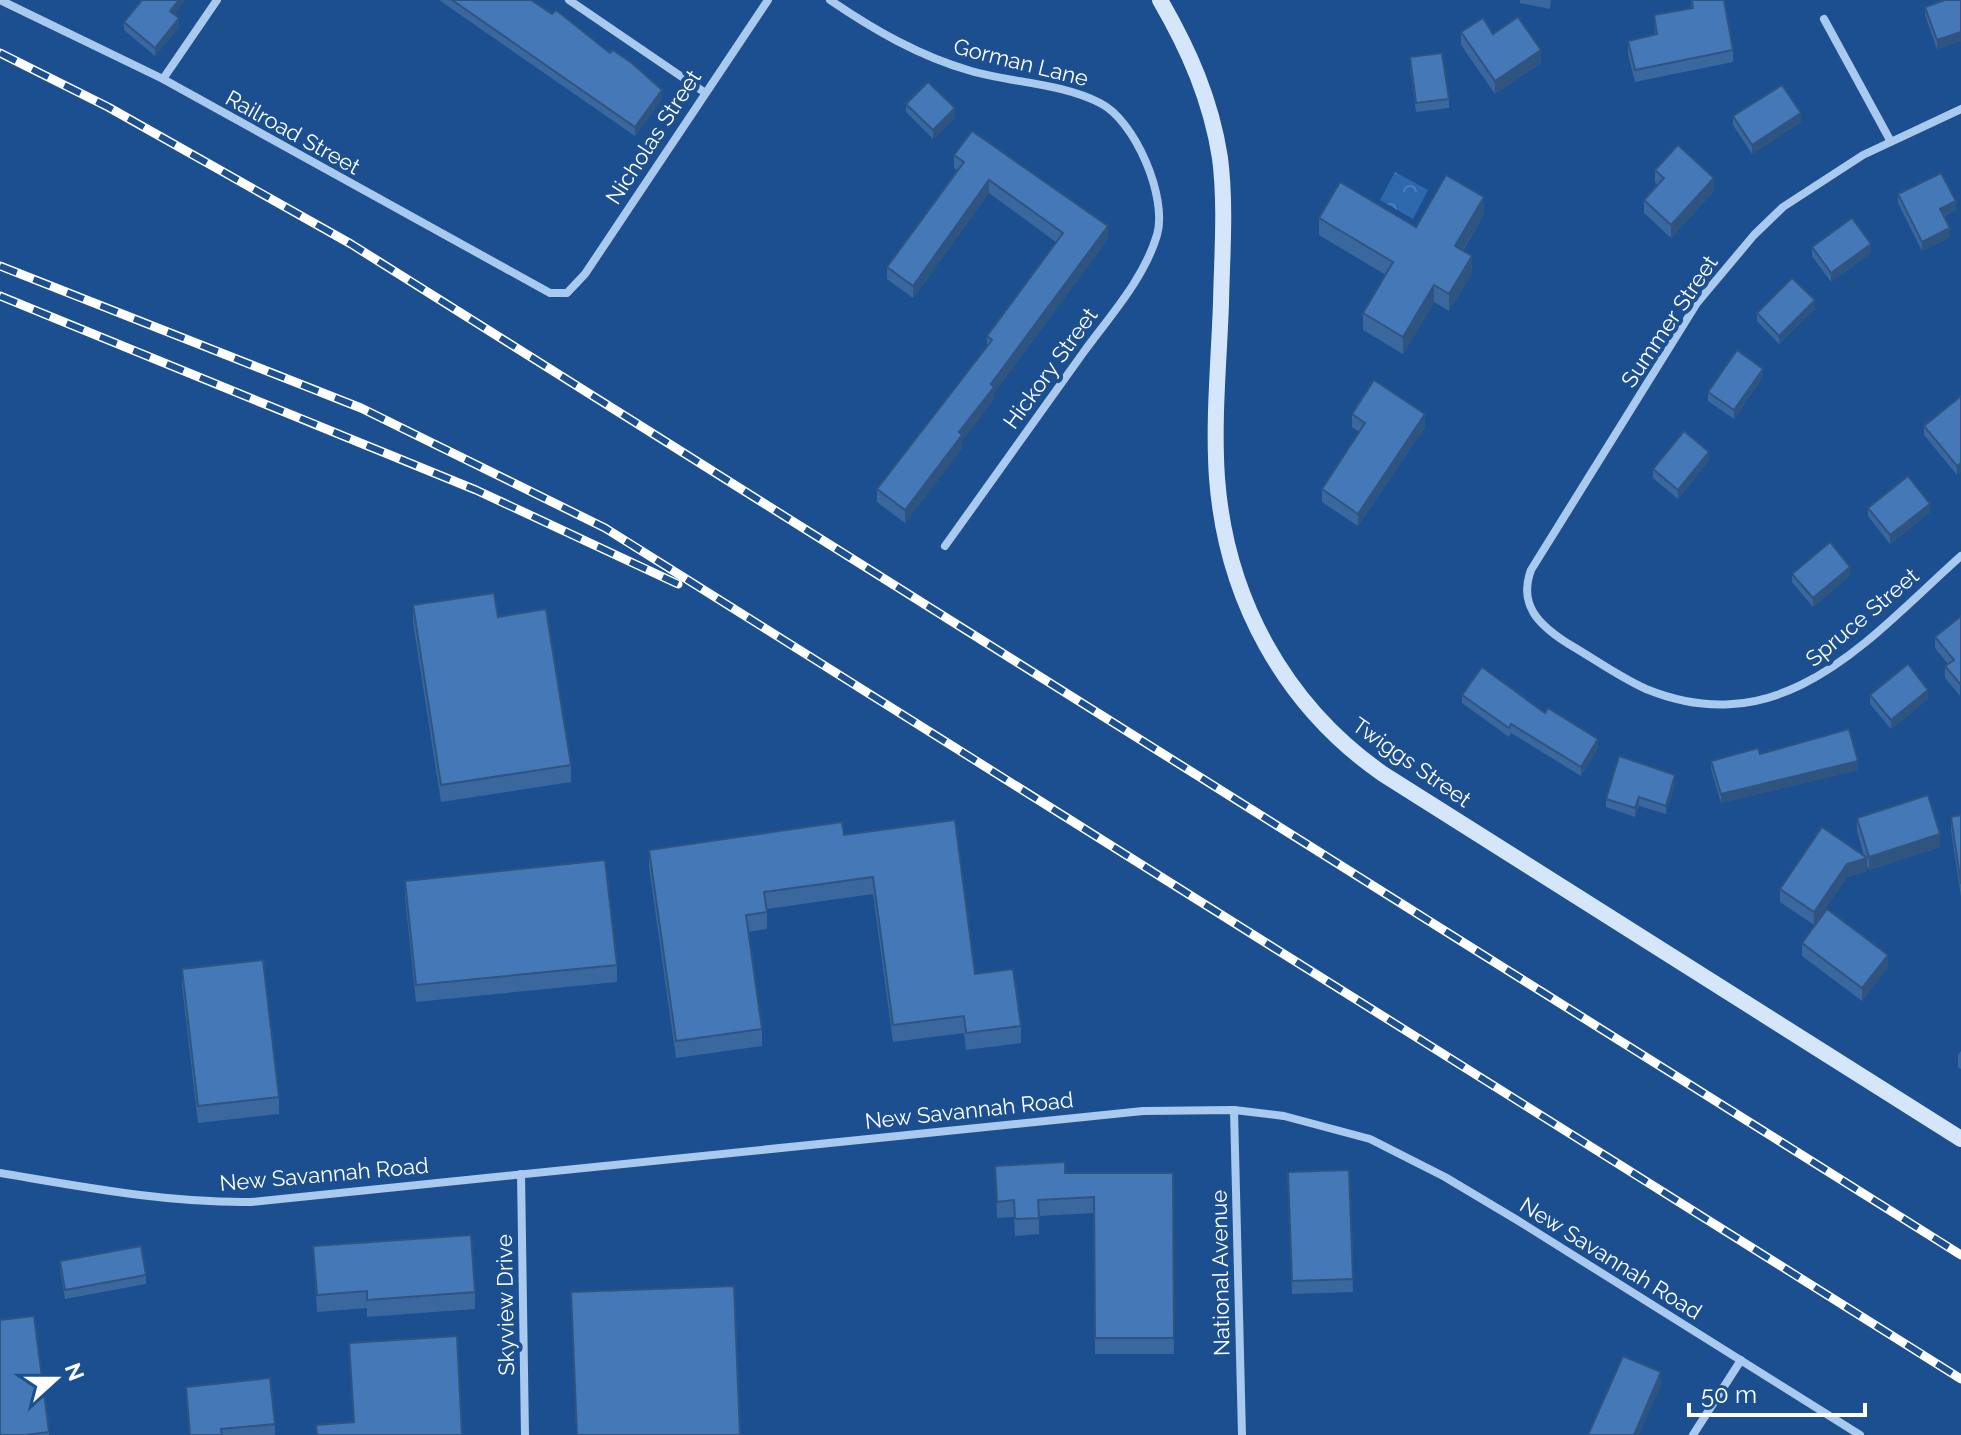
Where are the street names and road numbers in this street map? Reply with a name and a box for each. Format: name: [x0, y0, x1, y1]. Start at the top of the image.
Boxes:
street label: Gorman Lane: [951, 33, 1091, 91]
street label: Nicholas Street: [600, 64, 706, 209]
street label: Railroad Street: [221, 84, 365, 180]
street label: Summer Street: [1615, 250, 1723, 392]
street label: Hickory Street: [997, 302, 1103, 433]
street label: Spruce Street: [1800, 562, 1924, 672]
street label: Twiggs Street: [1348, 712, 1477, 813]
street label: New Savannah Road: [863, 1086, 1075, 1134]
street label: New Savannah Road: [218, 1152, 430, 1196]
street label: National Avenue: [1206, 1190, 1234, 1356]
street label: New Savannah Road: [1515, 1191, 1707, 1325]
street label: Skyview Drive: [491, 1234, 519, 1376]

